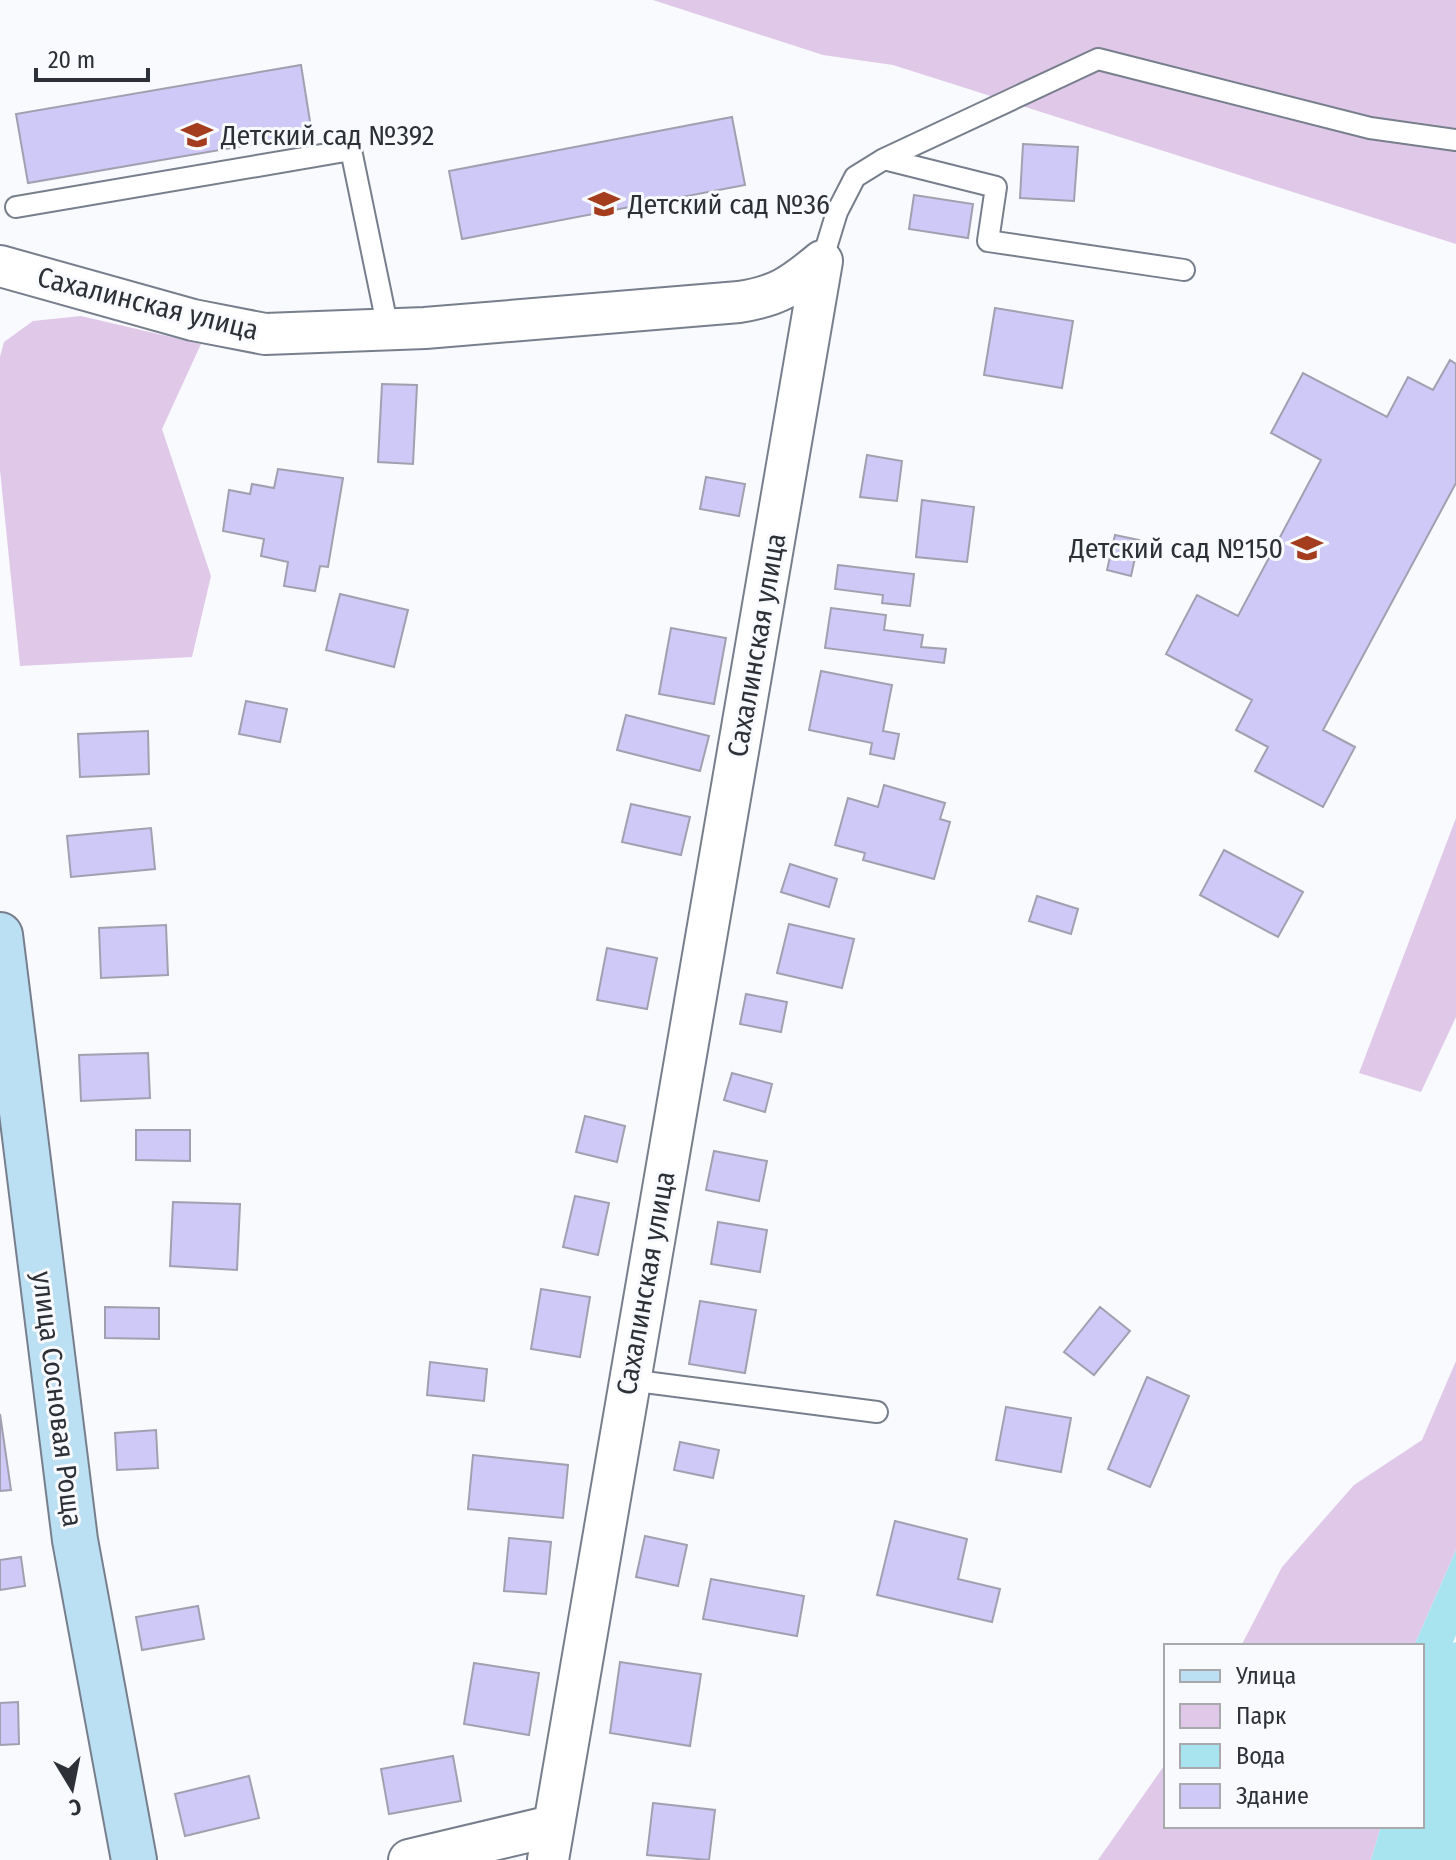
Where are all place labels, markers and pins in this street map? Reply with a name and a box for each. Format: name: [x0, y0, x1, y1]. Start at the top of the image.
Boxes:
school or university icon: Детский сад №392: [180, 118, 214, 152]
place label: Детский сад №392: [220, 119, 434, 152]
school or university icon: Детский сад №36: [587, 187, 621, 221]
place label: Детский сад №36: [627, 188, 830, 221]
school or university icon: Детский сад №150: [1290, 531, 1324, 565]
place label: Детский сад №150: [1068, 532, 1283, 565]

